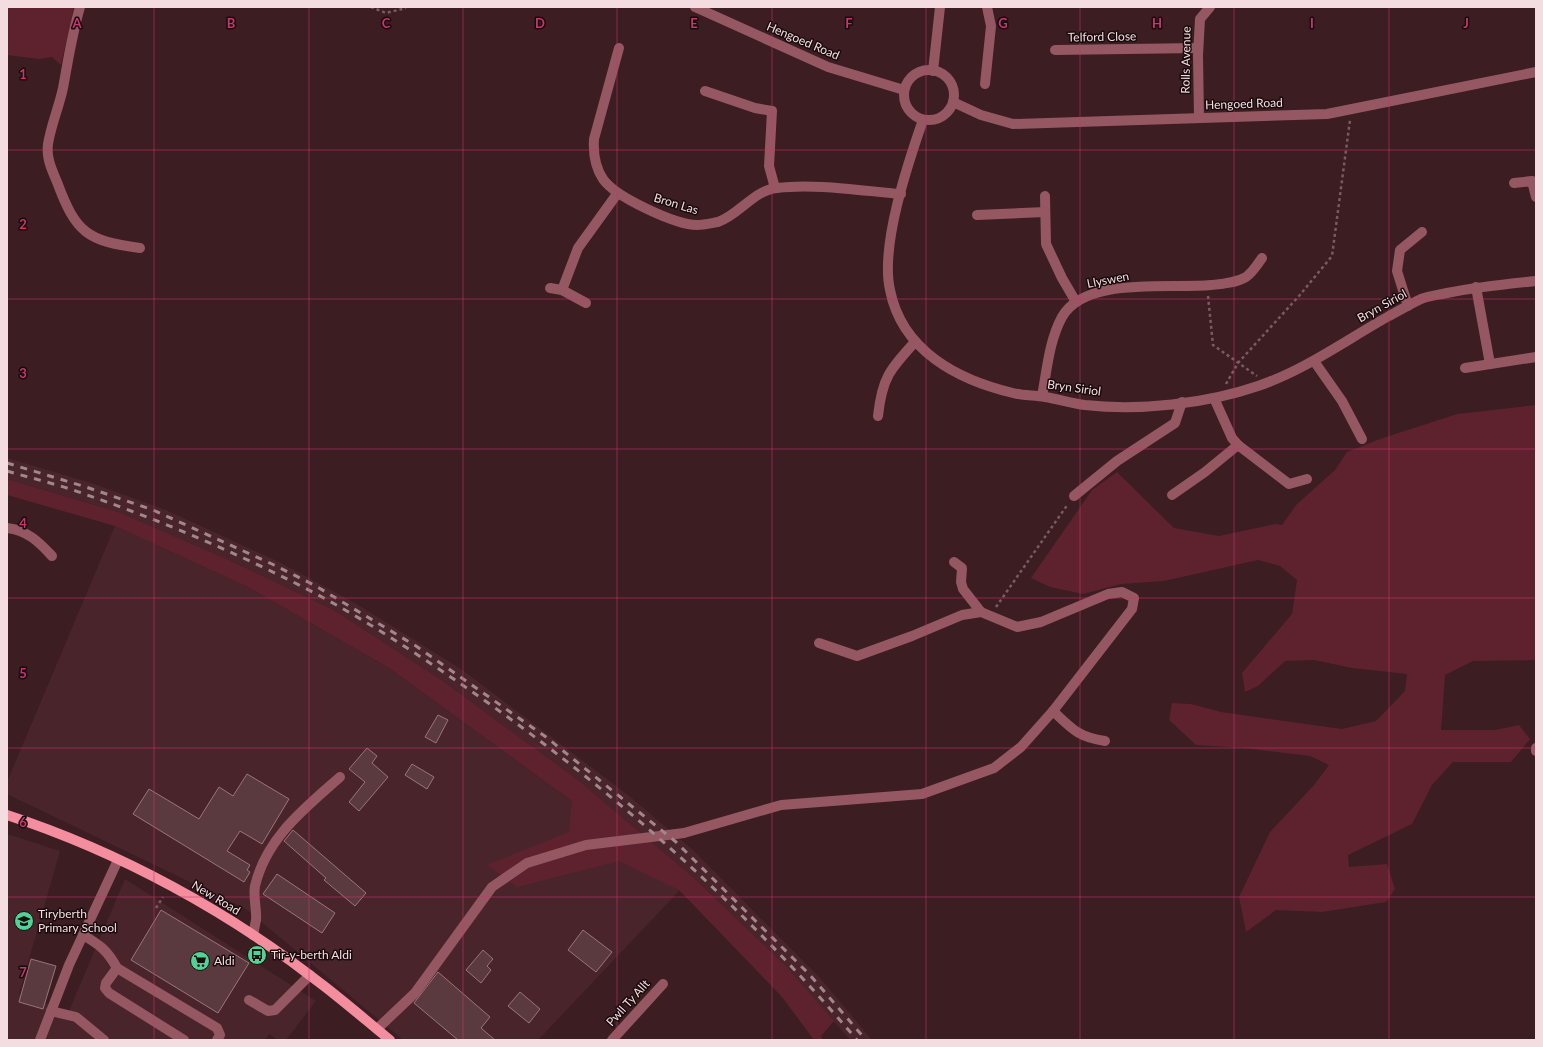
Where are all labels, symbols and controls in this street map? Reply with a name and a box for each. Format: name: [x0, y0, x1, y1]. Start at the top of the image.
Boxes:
text: A: [71, 15, 82, 31]
text: B: [227, 15, 236, 31]
text: C: [382, 15, 391, 31]
text: D: [535, 15, 545, 31]
text: E: [690, 15, 698, 31]
text: F: [845, 15, 853, 31]
text: G: [998, 15, 1008, 31]
text: H: [1152, 15, 1162, 31]
text: I: [1310, 15, 1314, 31]
text: J: [1463, 15, 1469, 31]
street label: Hengoed Road: [765, 18, 842, 63]
street label: Rolls Avenue: [1177, 26, 1194, 94]
street label: Telford Close: [1068, 28, 1136, 45]
text: 1: [19, 66, 27, 82]
street label: Hengoed Road: [1205, 95, 1283, 112]
street label: Bron Las: [652, 190, 700, 217]
text: 2: [19, 216, 27, 232]
street label: Llyswen: [1086, 268, 1130, 291]
street label: Bryn Siriol: [1354, 286, 1409, 325]
text: 3: [19, 365, 27, 381]
street label: Bryn Siriol: [1046, 376, 1102, 399]
text: 4: [19, 515, 27, 531]
text: 5: [19, 665, 27, 681]
text: 6: [19, 814, 27, 830]
street label: New Road: [189, 877, 243, 918]
place label: Tiryberth Primary School: [38, 906, 117, 935]
school or university icon: Tiryberth Primary School: [13, 910, 35, 932]
bus stop icon: Tir-y-berth Aldi: [246, 944, 268, 966]
place label: Tir-y-berth Aldi: [271, 947, 352, 962]
supermarket icon: Aldi: [189, 950, 211, 972]
place label: Aldi: [214, 953, 235, 968]
text: 7: [19, 964, 27, 980]
street label: Pwll Ty Allt: [603, 976, 653, 1029]

